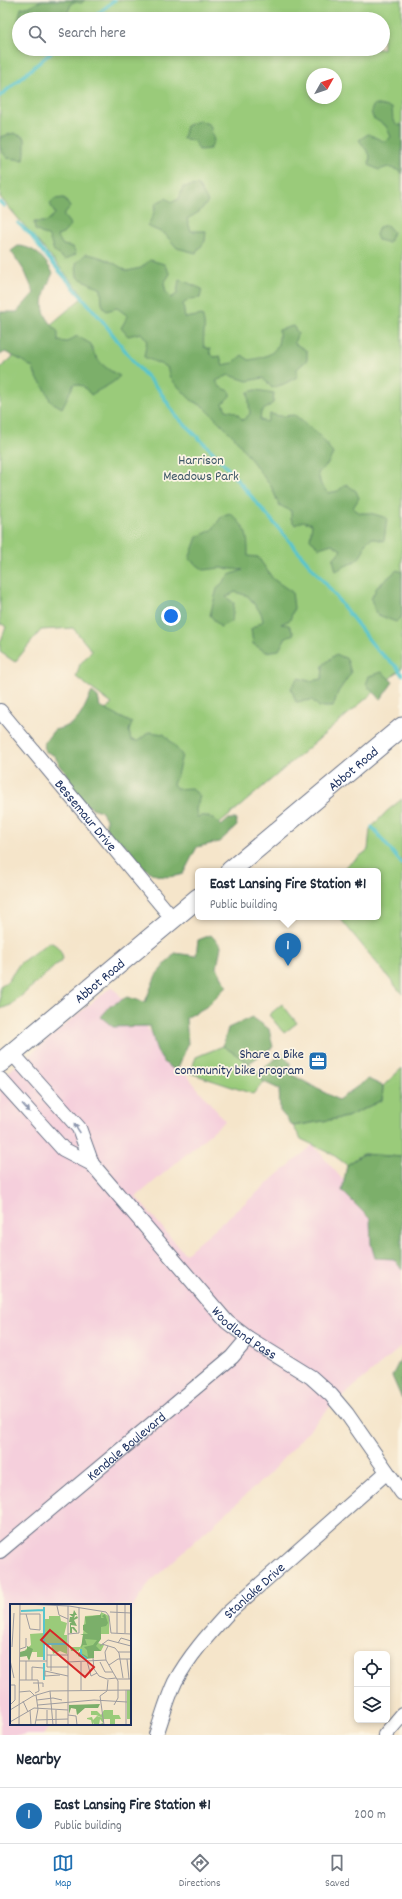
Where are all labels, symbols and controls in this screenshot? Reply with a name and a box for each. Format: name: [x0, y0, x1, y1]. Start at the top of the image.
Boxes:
search box: [12, 12, 390, 56]
icon: search: [26, 23, 48, 45]
text: Search here: [58, 23, 126, 45]
north arrow: [306, 68, 342, 104]
park label: Harrison Meadows Park: [163, 451, 239, 487]
your location: [161, 606, 181, 626]
street label: Abbot Road: [324, 743, 384, 797]
street label: Bessemaur Drive: [49, 776, 121, 856]
popup: [195, 868, 381, 920]
text: East Lansing Fire Station #1: [210, 874, 366, 896]
text: Public building: [210, 896, 277, 915]
pin: 1: [275, 933, 301, 966]
street label: Abbot Road: [71, 955, 130, 1009]
place label: Share a Bike community bike program: [175, 1045, 304, 1081]
office icon: Share a Bike community bike program: [307, 1050, 329, 1072]
one-way arrow: [21, 1103, 31, 1113]
one-way arrow: [73, 1123, 81, 1133]
street label: Woodland Pass: [206, 1303, 280, 1366]
street label: Kendale Boulevard: [83, 1408, 171, 1486]
street label: Stanlake Drive: [220, 1559, 290, 1624]
inset map: [10, 1604, 131, 1725]
map controls: [354, 1651, 390, 1723]
button: locate: [354, 1651, 390, 1687]
button: layers: [354, 1687, 390, 1723]
text: Nearby: [16, 1749, 60, 1773]
text: East Lansing Fire Station #1: [54, 1795, 211, 1817]
text: 1: [28, 1806, 30, 1825]
text: 200 m: [354, 1806, 386, 1825]
text: Public building: [54, 1817, 122, 1836]
tab: Map: [52, 1852, 74, 1892]
tab: Directions: [179, 1852, 221, 1892]
tab: Saved: [325, 1852, 350, 1892]

